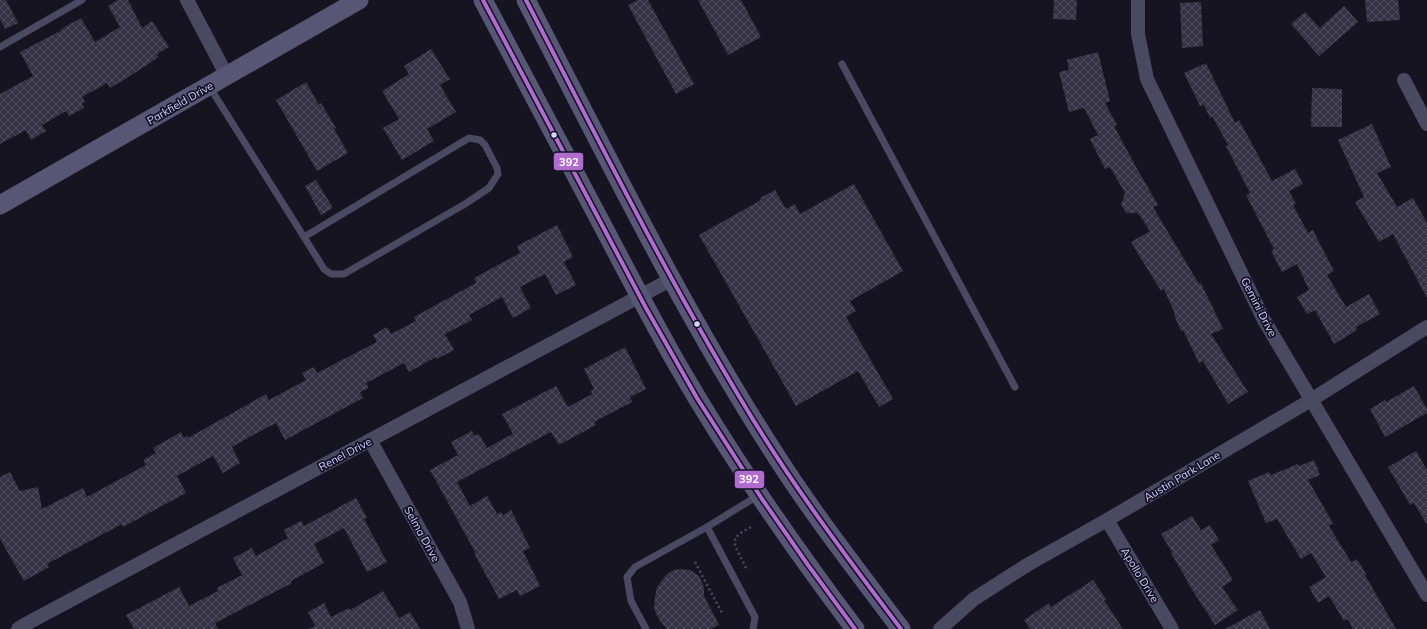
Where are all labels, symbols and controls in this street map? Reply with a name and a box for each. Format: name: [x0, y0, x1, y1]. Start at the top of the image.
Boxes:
street label: Parkfield Drive: [144, 78, 216, 128]
unlabelled marker: [549, 130, 559, 140]
line badge: 392: [553, 152, 584, 171]
text: 392: [559, 155, 579, 169]
street label: Gemini Drive: [1238, 275, 1280, 339]
unlabelled marker: [692, 319, 702, 329]
street label: Renel Drive: [316, 434, 374, 474]
street label: Austin Park Lane: [1141, 448, 1223, 504]
line badge: 392: [734, 470, 765, 489]
text: 392: [739, 472, 759, 486]
street label: Selma Drive: [401, 504, 443, 564]
street label: Apollo Drive: [1118, 545, 1162, 605]

